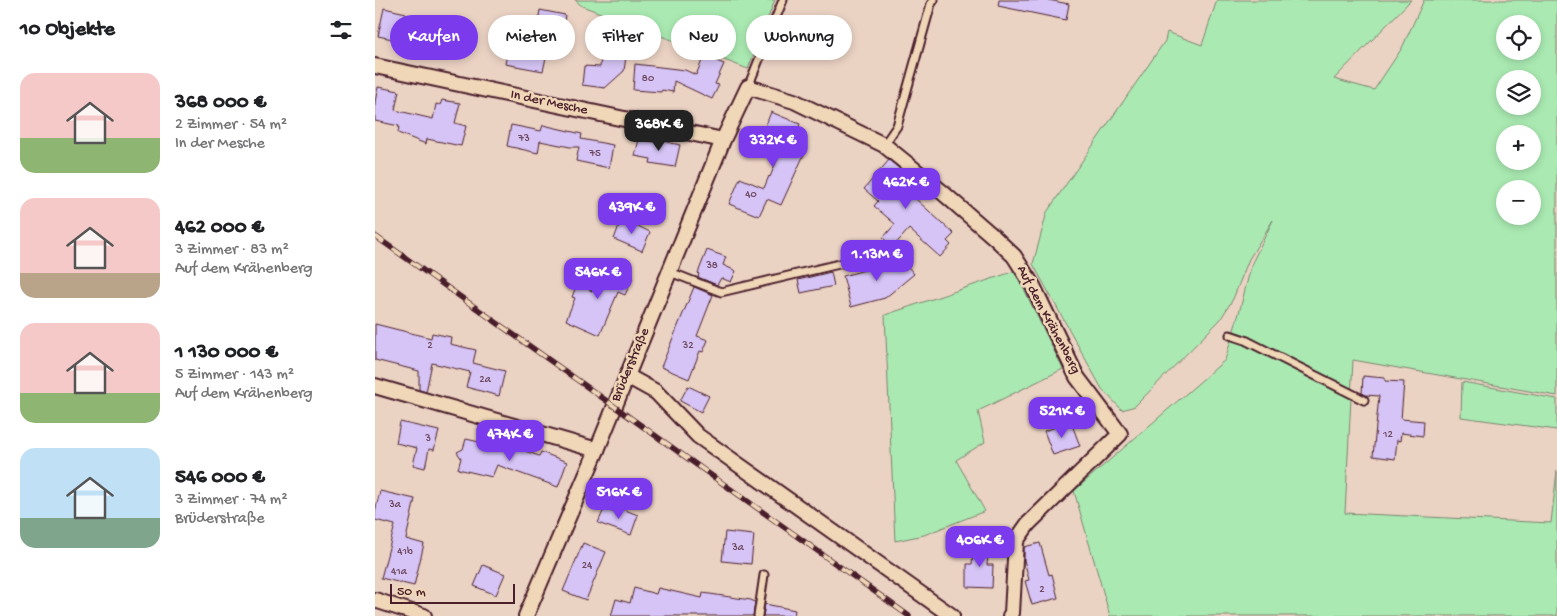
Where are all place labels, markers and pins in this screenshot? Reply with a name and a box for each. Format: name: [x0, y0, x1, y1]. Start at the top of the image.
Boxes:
pin: 368K €: [618, 110, 700, 152]
pin: 332K €: [732, 126, 814, 168]
pin: 462K €: [865, 168, 947, 210]
pin: 439K €: [591, 192, 673, 235]
pin: 1.13M €: [831, 240, 923, 282]
pin: 546K €: [557, 258, 639, 300]
pin: 521K €: [1021, 396, 1103, 439]
pin: 474K €: [469, 420, 551, 462]
pin: 516K €: [578, 478, 660, 520]
pin: 406K €: [939, 526, 1021, 568]

